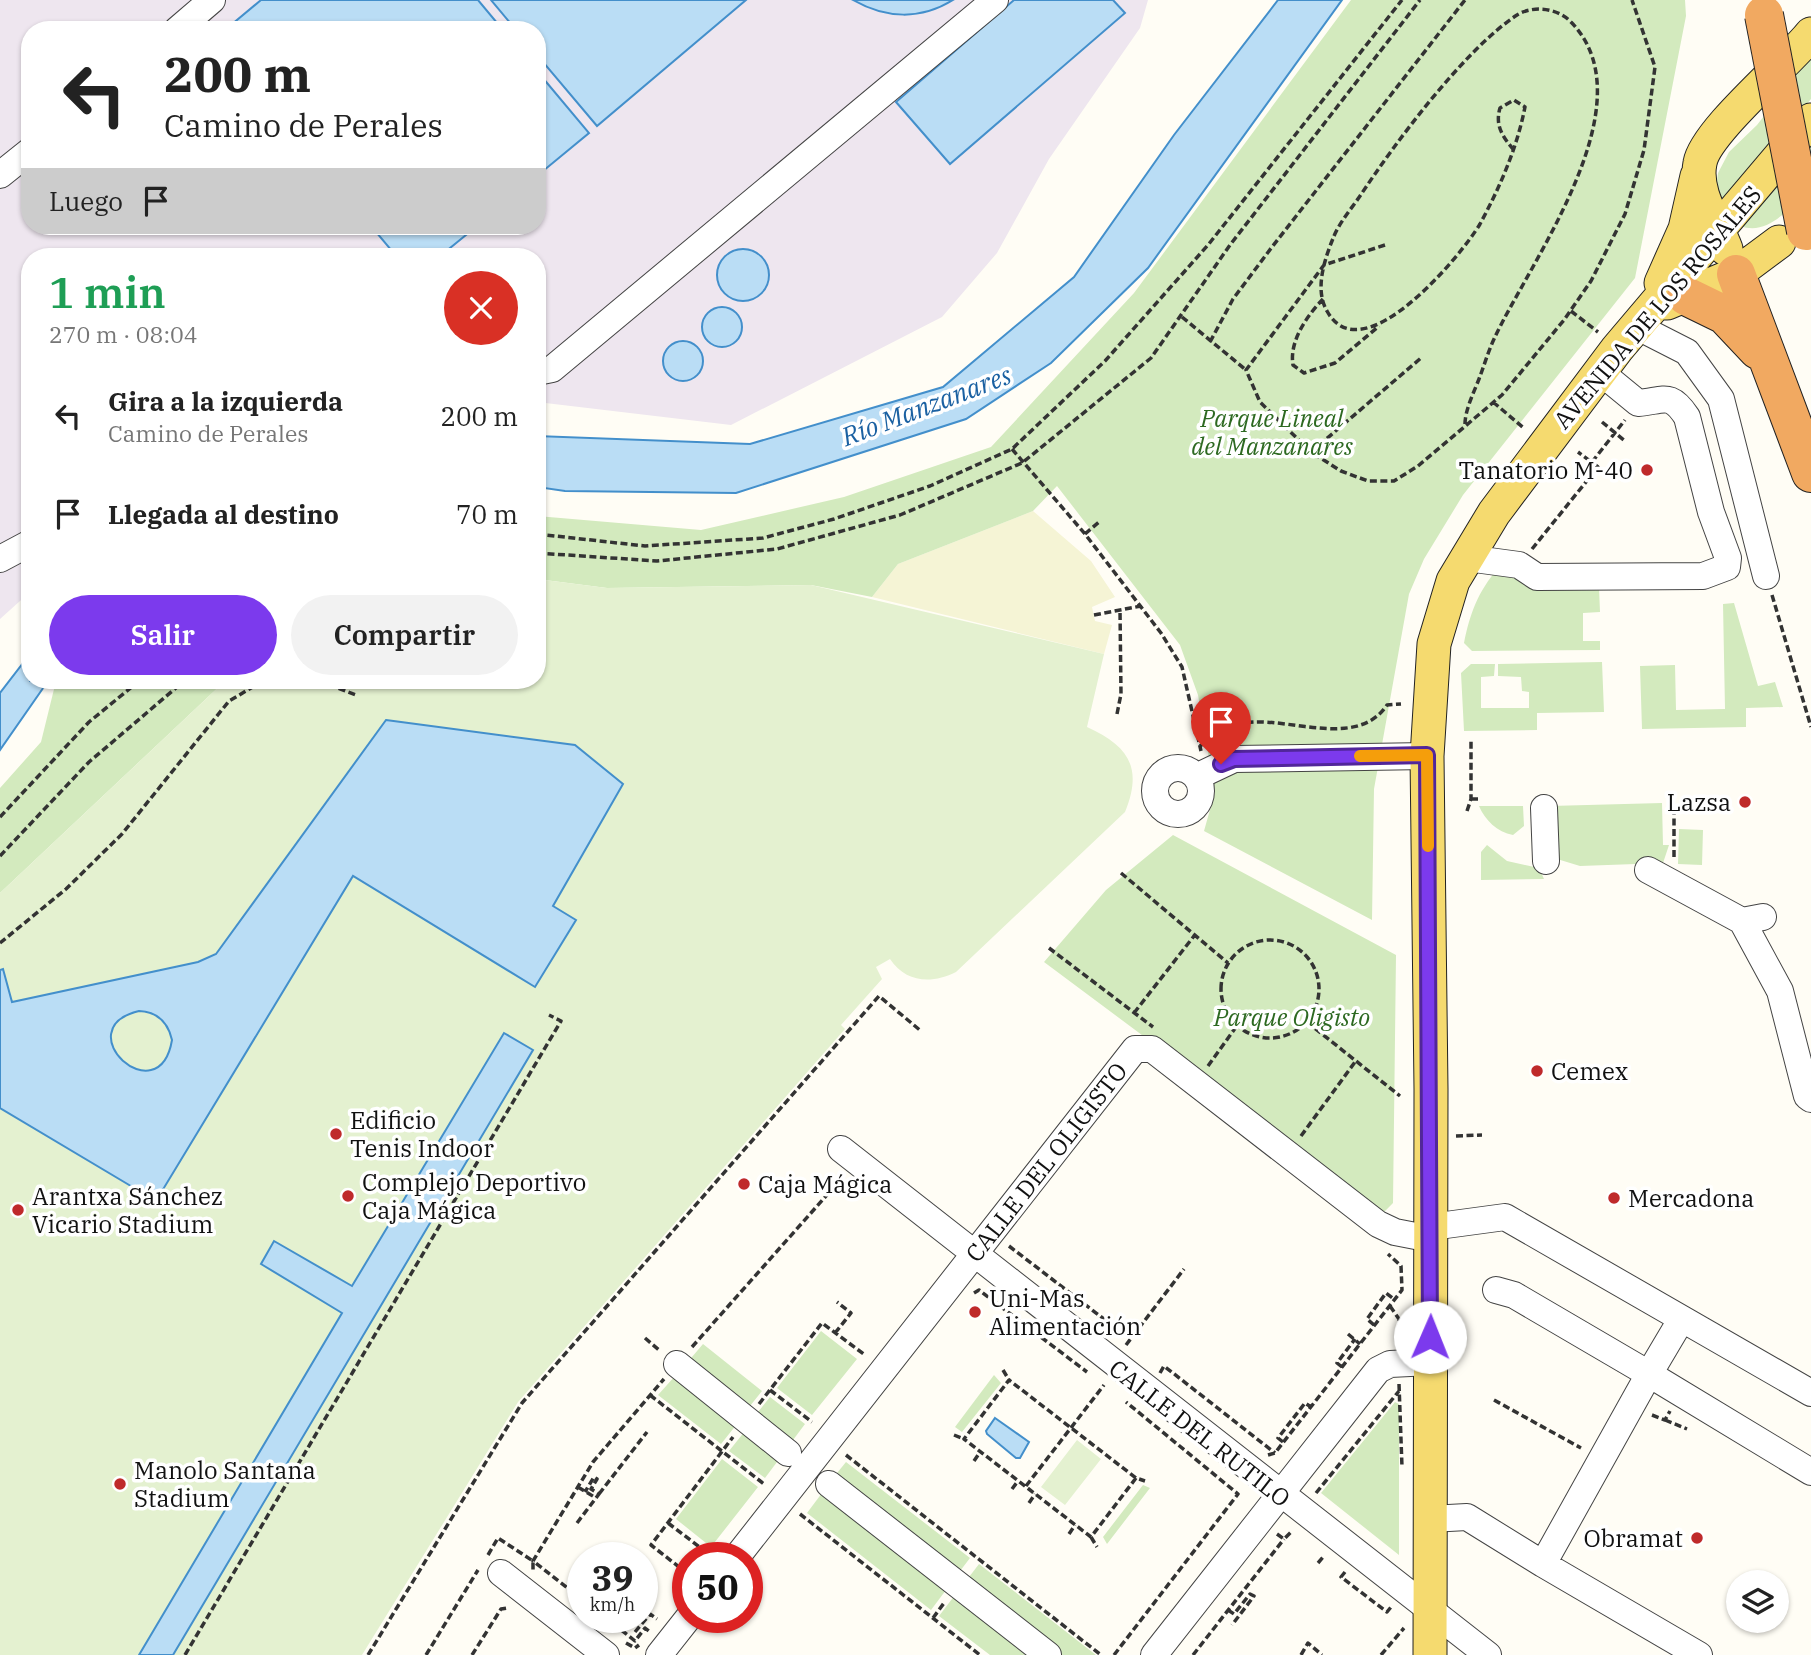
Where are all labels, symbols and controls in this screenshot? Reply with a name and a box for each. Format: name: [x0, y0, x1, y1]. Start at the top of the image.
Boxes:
text: 200 m: [164, 42, 311, 105]
icon: left: [49, 49, 140, 140]
text: Camino de Perales: [164, 104, 443, 146]
street label: AVENIDA DE LOS ROSALES: [1546, 179, 1768, 435]
icon: arrive: [137, 182, 175, 220]
text: Luego: [49, 184, 123, 218]
text: 1 min: [49, 265, 166, 320]
button: close: [444, 271, 518, 345]
text: 270 m · 08:04: [49, 319, 198, 349]
water label: Río Manzanares: [835, 357, 1016, 453]
text: Gira a la izquierda: [108, 384, 343, 418]
icon: left: [49, 397, 87, 435]
text: 200 m: [440, 399, 518, 433]
park label: Parque Lineal del Manzanares: [1191, 402, 1353, 462]
text: Camino de Perales: [108, 418, 309, 448]
place label: Tanatorio M-40: [1459, 454, 1633, 486]
marker: Tanatorio M-40: [1639, 462, 1655, 478]
icon: arrive: [49, 495, 87, 533]
text: Llegada al destino: [108, 497, 339, 531]
text: 70 m: [456, 497, 518, 531]
button: Salir: [49, 595, 277, 675]
button: Compartir: [291, 595, 518, 675]
pin: [1191, 692, 1251, 764]
icon: arrive: [1202, 703, 1240, 741]
place label: Lazsa: [1667, 786, 1731, 818]
marker: Lazsa: [1737, 794, 1753, 810]
park label: Parque Oligisto: [1213, 1001, 1370, 1033]
place label: Cemex: [1551, 1055, 1628, 1087]
street label: CALLE DEL OLIGISTO: [958, 1056, 1134, 1268]
marker: Cemex: [1529, 1063, 1545, 1079]
place label: Edificio Tenis Indoor: [350, 1104, 494, 1164]
marker: Edificio Tenis Indoor: [328, 1126, 344, 1142]
place label: Complejo Deportivo Caja Mágica: [362, 1166, 586, 1226]
place label: Caja Mágica: [758, 1168, 892, 1200]
marker: Caja Mágica: [736, 1176, 752, 1192]
place label: Arantxa Sánchez Vicario Stadium: [32, 1180, 223, 1240]
place label: Mercadona: [1628, 1182, 1754, 1214]
marker: Complejo Deportivo Caja Mágica: [340, 1188, 356, 1204]
marker: Mercadona: [1606, 1190, 1622, 1206]
marker: Arantxa Sánchez Vicario Stadium: [10, 1202, 26, 1218]
place label: Uni-Mas Alimentación: [989, 1282, 1141, 1342]
position arrow: [1393, 1300, 1467, 1374]
marker: Uni-Mas Alimentación: [967, 1304, 983, 1320]
street label: CALLE DEL RUTILO: [1103, 1352, 1297, 1514]
place label: Manolo Santana Stadium: [134, 1454, 316, 1514]
marker: Manolo Santana Stadium: [112, 1476, 128, 1492]
place label: Obramat: [1584, 1522, 1683, 1554]
marker: Obramat: [1689, 1530, 1705, 1546]
speed limit sign: 50: [672, 1542, 763, 1633]
text: 39: [591, 1555, 634, 1601]
map controls: [1726, 1570, 1789, 1633]
button: layers: [1726, 1570, 1789, 1633]
text: km/h: [590, 1593, 635, 1616]

